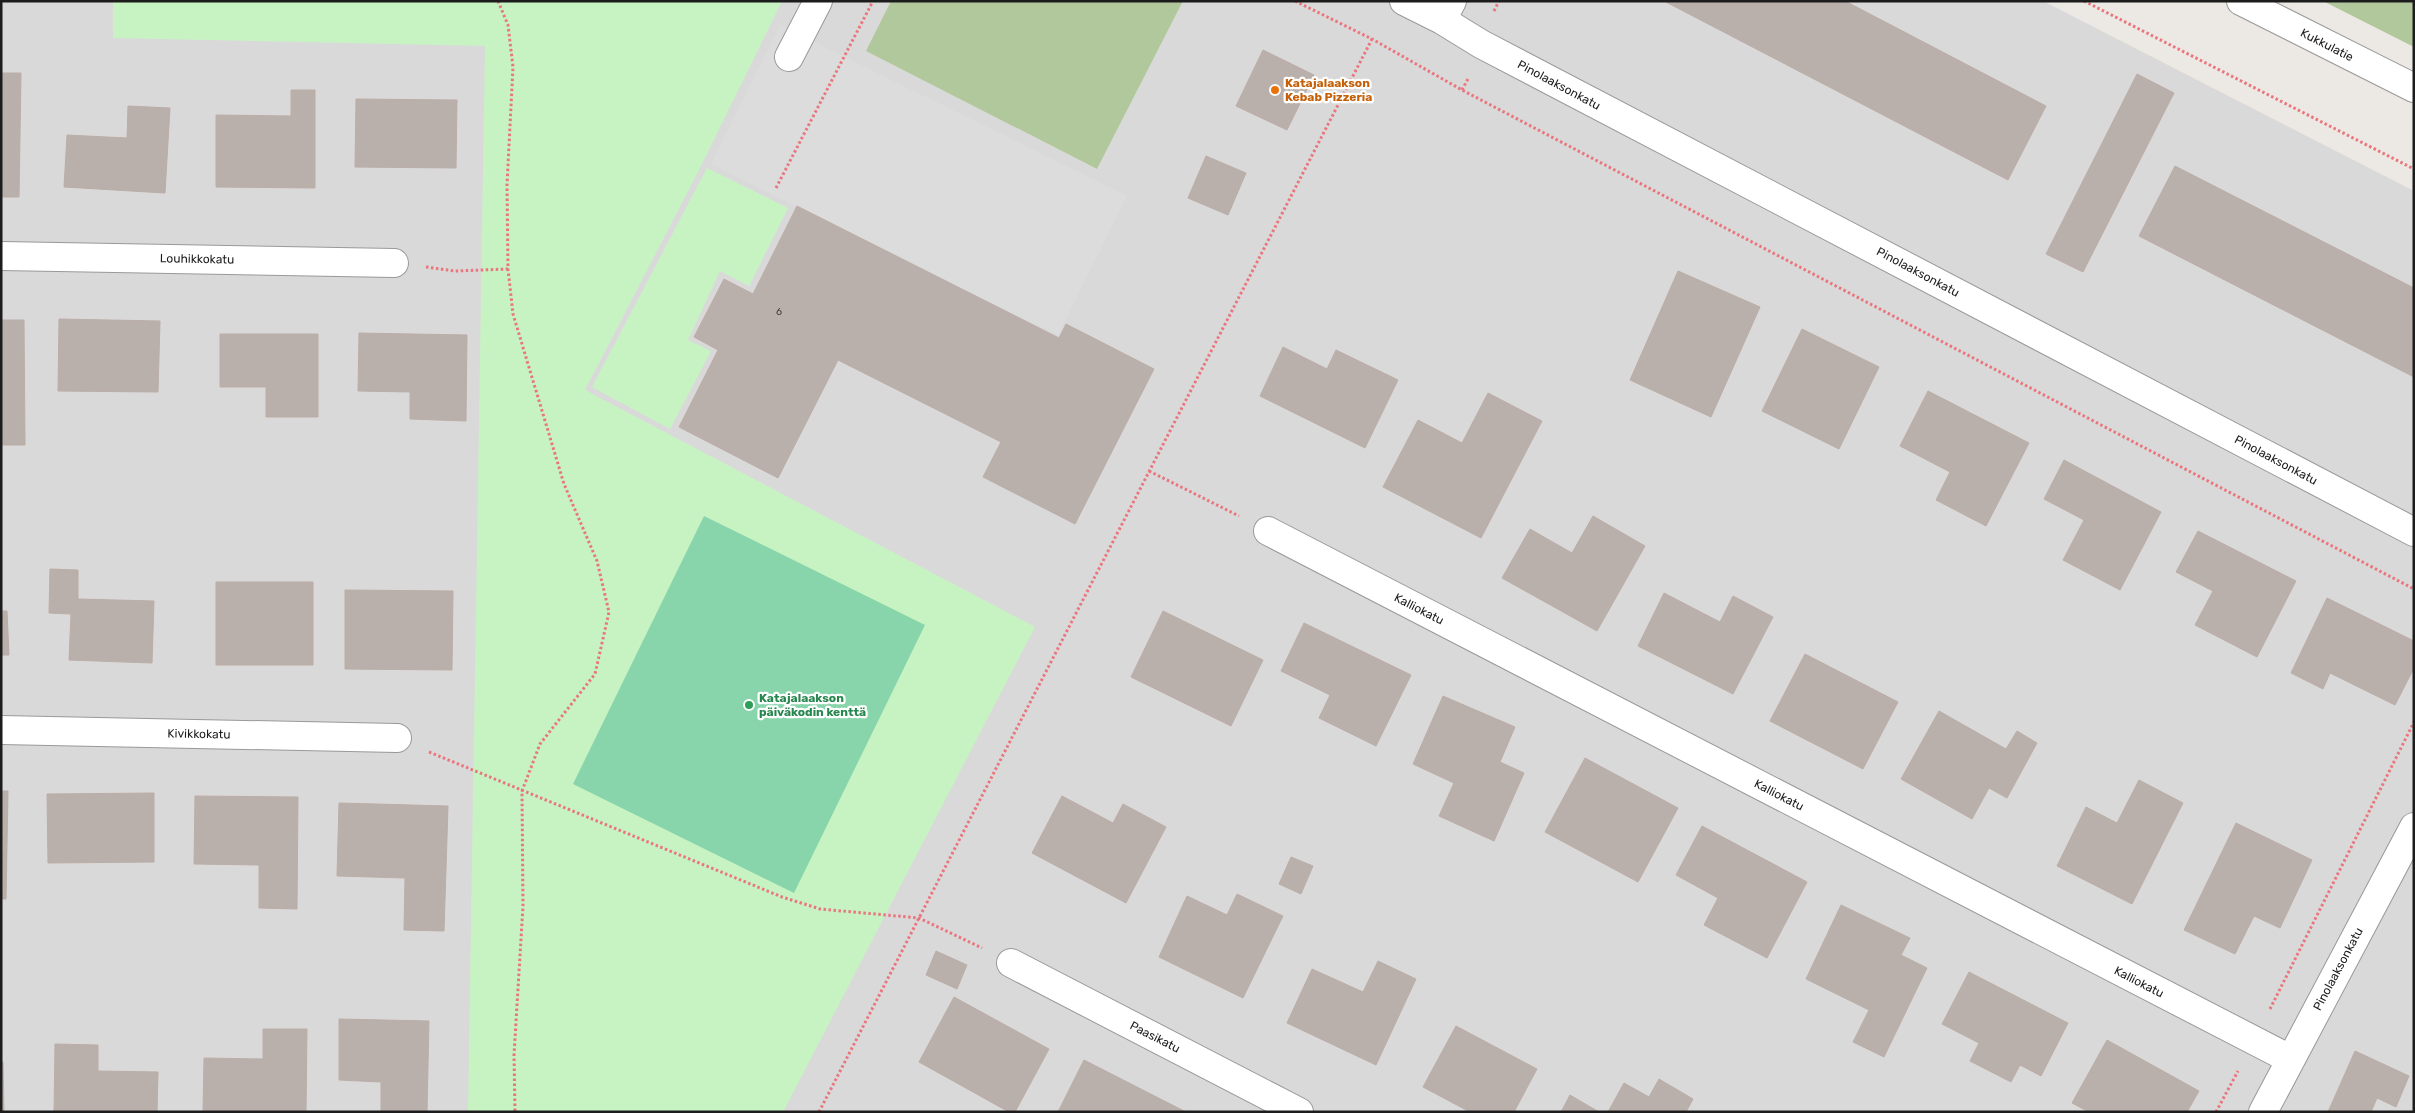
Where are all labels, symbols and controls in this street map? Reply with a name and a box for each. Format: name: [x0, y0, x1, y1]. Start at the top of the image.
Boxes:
street label: Kukkulatie: [2298, 26, 2356, 64]
street label: Pinolaaksonkatu: [1515, 57, 1603, 113]
place label: Katajalaakson Kebab Pizzeria: [1285, 76, 1372, 104]
marker: Katajalaakson Kebab Pizzeria: [1269, 84, 1281, 96]
street label: Pinolaaksonkatu: [1874, 244, 1962, 300]
street label: Louhikkokatu: [160, 251, 234, 267]
house number: 6: [776, 306, 782, 318]
street label: Pinolaaksonkatu: [2232, 432, 2320, 488]
street label: Kalliokatu: [1392, 591, 1446, 627]
place label: Katajalaakson päiväkodin kenttä: [759, 691, 866, 719]
marker: Katajalaakson päiväkodin kenttä: [743, 699, 755, 711]
street label: Kivikkokatu: [167, 726, 231, 742]
street label: Kalliokatu: [1752, 777, 1806, 813]
street label: Pinolaaksonkatu: [2310, 925, 2366, 1013]
street label: Kalliokatu: [2112, 964, 2166, 1000]
street label: Paasikatu: [1128, 1018, 1182, 1056]

